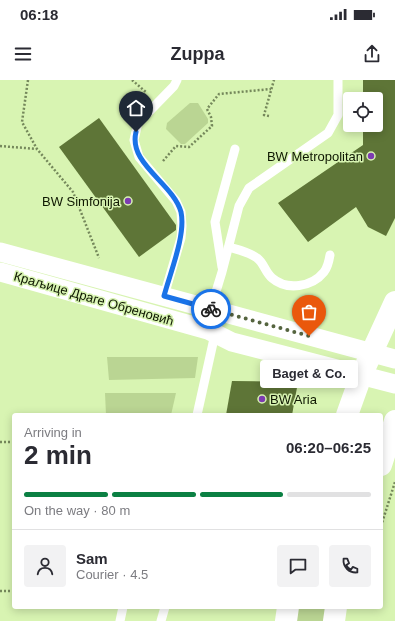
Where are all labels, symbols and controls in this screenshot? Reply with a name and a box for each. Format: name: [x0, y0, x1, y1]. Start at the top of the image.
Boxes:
text: 06:18: [20, 6, 58, 23]
icon: menu: [12, 43, 34, 65]
icon: share: [361, 43, 383, 65]
text: Zuppa: [171, 44, 225, 64]
pin: [119, 91, 153, 132]
map controls: [343, 92, 383, 132]
button: locate: [343, 92, 383, 132]
icon: home: [125, 97, 147, 119]
place label: BW Metropolitan: [267, 149, 363, 164]
marker: BW Metropolitan: [366, 151, 376, 161]
place label: BW Simfonija: [42, 194, 121, 209]
marker: BW Simfonija: [123, 196, 133, 206]
street label: Краљице Драге Обреновић: [12, 268, 176, 329]
courier: [191, 289, 231, 329]
pin: [292, 295, 326, 336]
icon: bike: [200, 298, 222, 320]
icon: bag: [298, 301, 320, 323]
callout: Baget & Co.: [260, 360, 358, 388]
text: Baget & Co.: [272, 366, 346, 381]
place label: BW Aria: [270, 392, 318, 407]
marker: BW Aria: [257, 394, 267, 404]
text: Arriving in: [24, 425, 82, 440]
text: 06:20–06:25: [286, 439, 371, 456]
text: 2 min: [24, 440, 92, 470]
text: On the way · 80 m: [24, 503, 130, 518]
button: person: [24, 545, 66, 587]
button: chat: [277, 545, 319, 587]
button: phone: [329, 545, 371, 587]
text: Sam: [76, 550, 108, 567]
text: Courier · 4.5: [76, 567, 148, 582]

